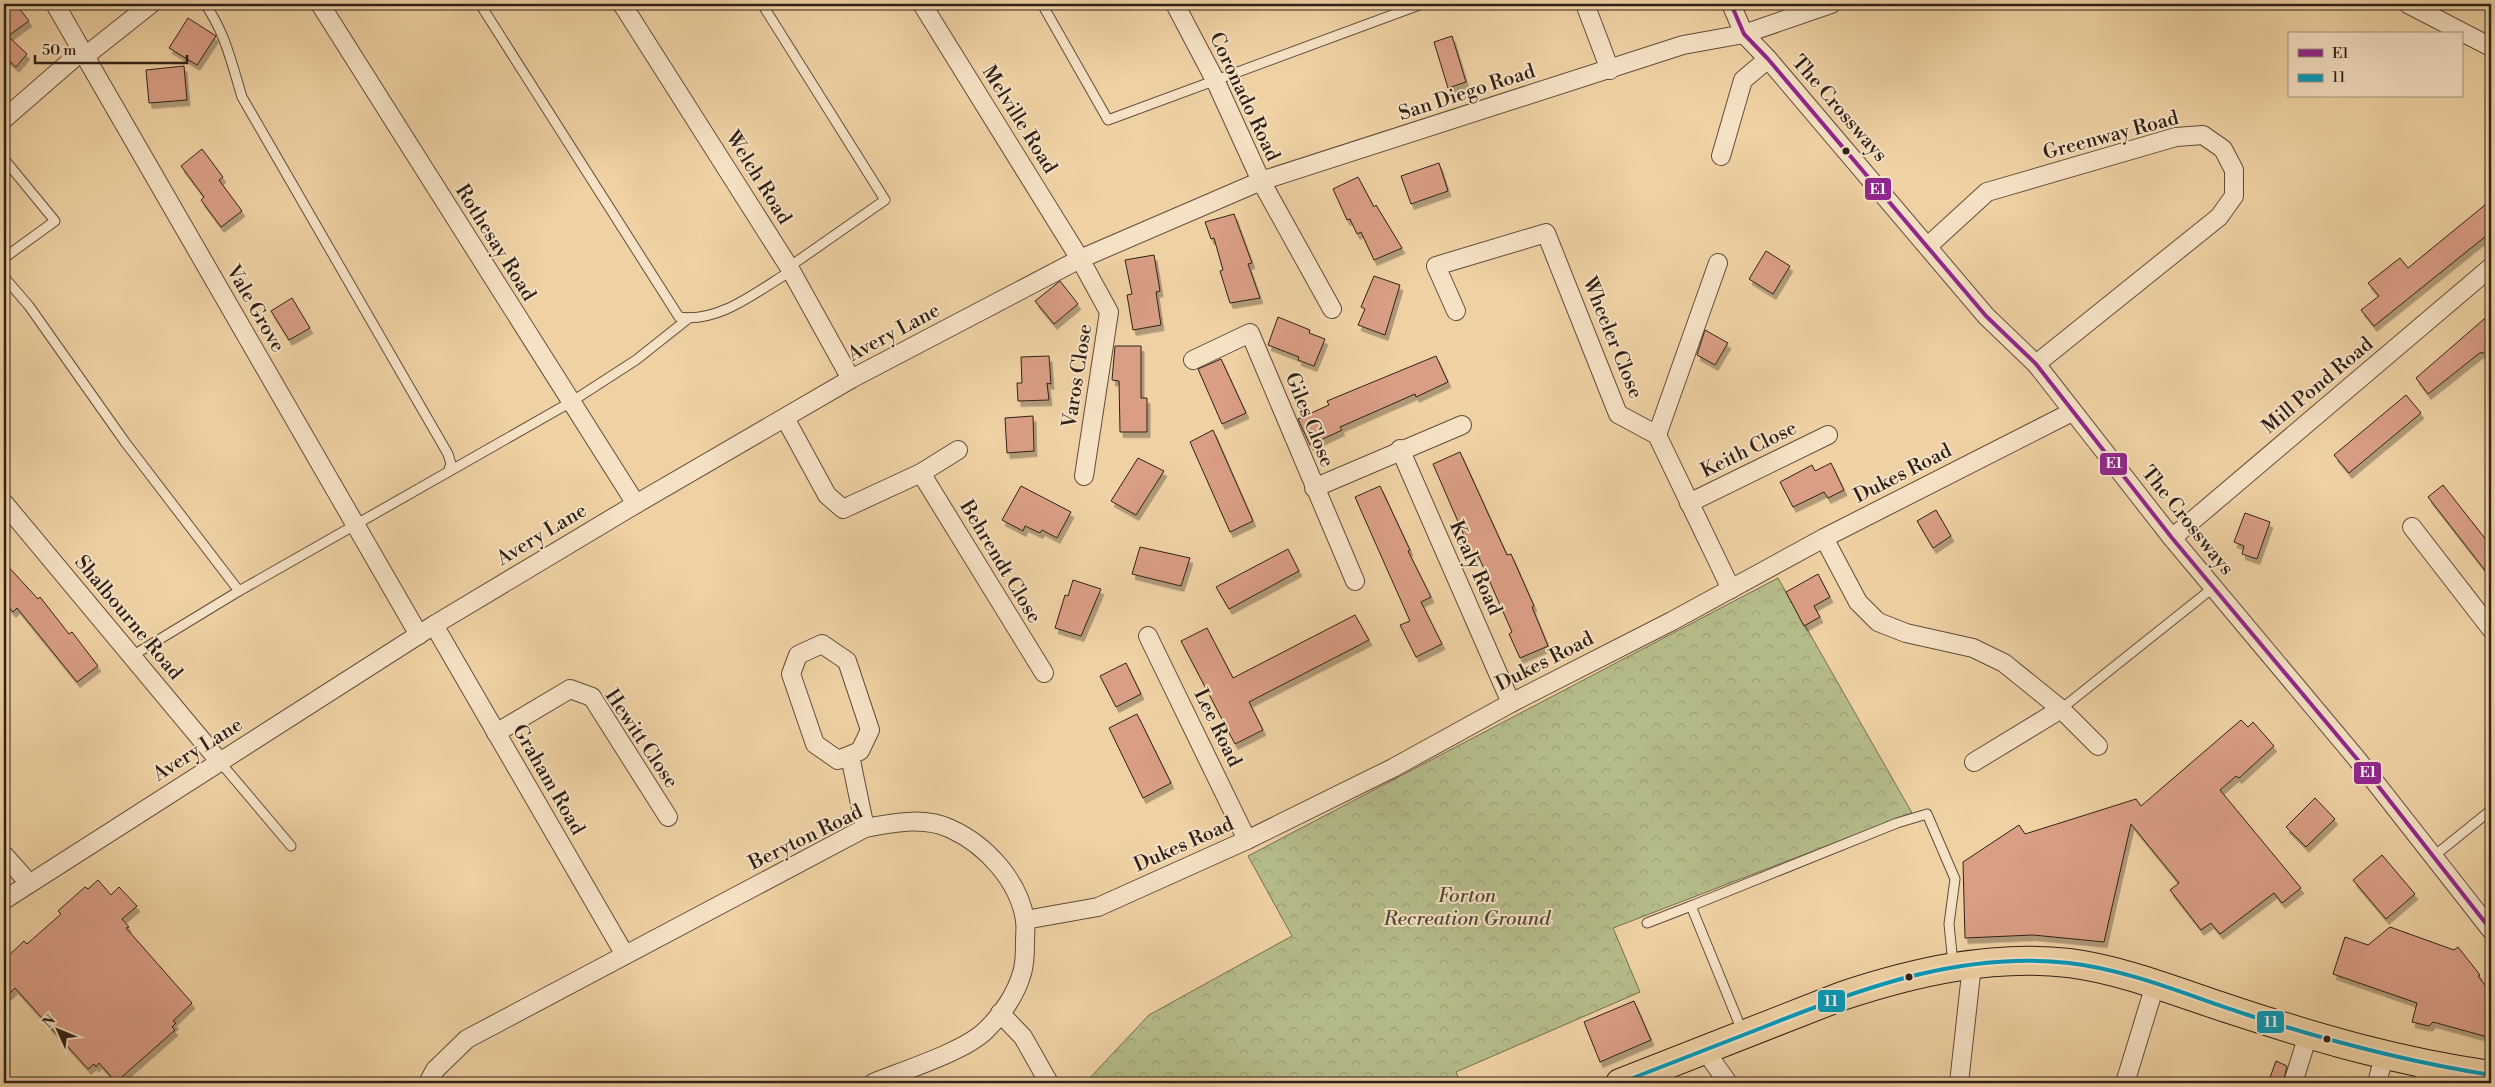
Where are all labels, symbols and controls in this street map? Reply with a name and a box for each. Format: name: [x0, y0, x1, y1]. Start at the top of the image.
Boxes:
street label: Coronado Road: [1203, 28, 1285, 166]
scale bar: [35, 32, 188, 64]
legend: [2288, 32, 2462, 98]
text: 50 m: [42, 41, 76, 60]
text: E1: [2332, 44, 2349, 63]
street label: The Crossways: [1786, 50, 1892, 168]
street label: San Diego Road: [1396, 59, 1539, 127]
street label: Melville Road: [976, 61, 1062, 179]
text: 11: [2332, 68, 2346, 87]
street label: Greenway Road: [2040, 106, 2182, 166]
street label: Welch Road: [719, 126, 797, 230]
unlabelled marker: [1841, 146, 1851, 156]
line badge: E1: [1864, 177, 1892, 201]
street label: Rothesay Road: [449, 180, 541, 307]
text: E1: [1870, 181, 1887, 199]
street label: Vale Grove: [220, 260, 290, 357]
street label: Wheeler Close: [1576, 273, 1648, 402]
street label: Avery Lane: [843, 298, 944, 368]
street label: Varos Close: [1057, 322, 1099, 431]
street label: Mill Pond Road: [2257, 332, 2379, 440]
street label: Giles Close: [1279, 369, 1339, 471]
street label: Keith Close: [1697, 416, 1801, 484]
street label: Dukes Road: [1850, 438, 1957, 509]
line badge: E1: [2099, 452, 2128, 476]
text: E1: [2106, 455, 2123, 473]
street label: The Crossways: [2135, 461, 2239, 581]
street label: Behrendt Close: [953, 495, 1046, 628]
street label: Avery Lane: [491, 498, 592, 572]
street label: Kealy Road: [1443, 517, 1507, 620]
street label: Shalbourne Road: [69, 551, 188, 686]
street label: Dukes Road: [1492, 626, 1599, 697]
street label: Hewitt Close: [599, 685, 683, 793]
street label: Lee Road: [1187, 685, 1247, 772]
street label: Avery Lane: [148, 713, 247, 788]
street label: Graham Road: [506, 720, 590, 840]
line badge: E1: [2353, 761, 2382, 785]
text: E1: [2360, 764, 2377, 782]
street label: Beryton Road: [744, 799, 868, 877]
street label: Dukes Road: [1130, 812, 1238, 878]
park label: Forton Recreation Ground: [1383, 884, 1551, 932]
unlabelled marker: [1904, 972, 1914, 982]
line badge: 11: [1817, 989, 1846, 1013]
text: 11: [1824, 993, 1838, 1011]
north arrow: [32, 1004, 82, 1054]
line badge: 11: [2256, 1010, 2285, 1034]
text: N: [39, 1011, 60, 1032]
text: 11: [2264, 1014, 2278, 1032]
unlabelled marker: [2322, 1034, 2332, 1044]

